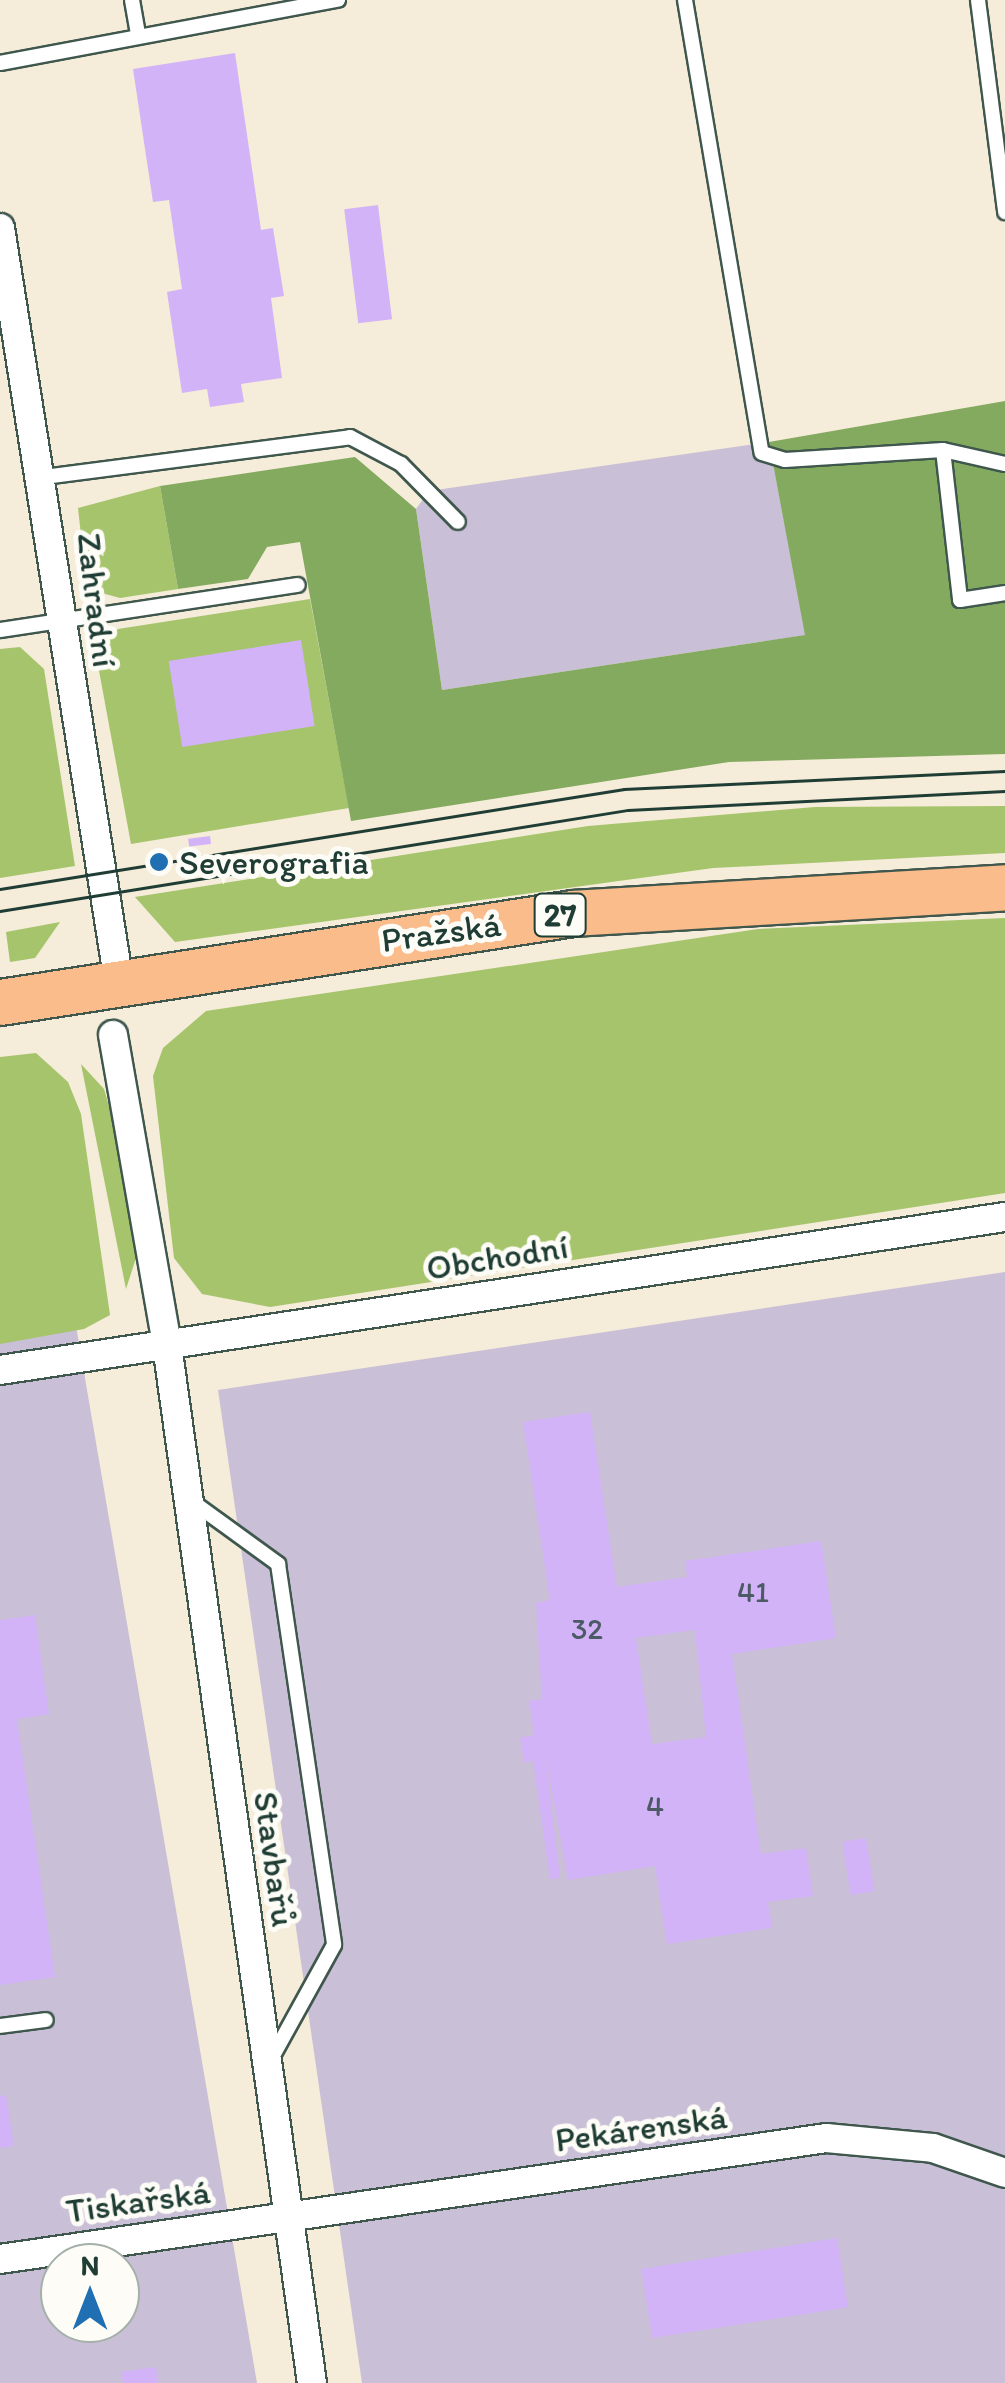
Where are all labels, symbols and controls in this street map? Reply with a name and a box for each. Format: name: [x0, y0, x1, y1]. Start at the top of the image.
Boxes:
street label: Zahradní: [68, 530, 126, 670]
place label: Severografia: [179, 841, 369, 883]
marker: Severografia: [148, 851, 170, 873]
road number: 27: [532, 888, 588, 942]
street label: Pražská: [379, 903, 503, 961]
street label: Obchodní: [423, 1225, 571, 1289]
house number: 41: [737, 1574, 769, 1610]
house number: 32: [571, 1611, 603, 1647]
house number: 4: [646, 1788, 664, 1824]
street label: Stavbařů: [245, 1789, 305, 1929]
street label: Pekárenská: [552, 2095, 730, 2161]
street label: Tiskařská: [63, 2170, 213, 2232]
north arrow: [40, 2243, 140, 2343]
text: N: [81, 2248, 99, 2282]

